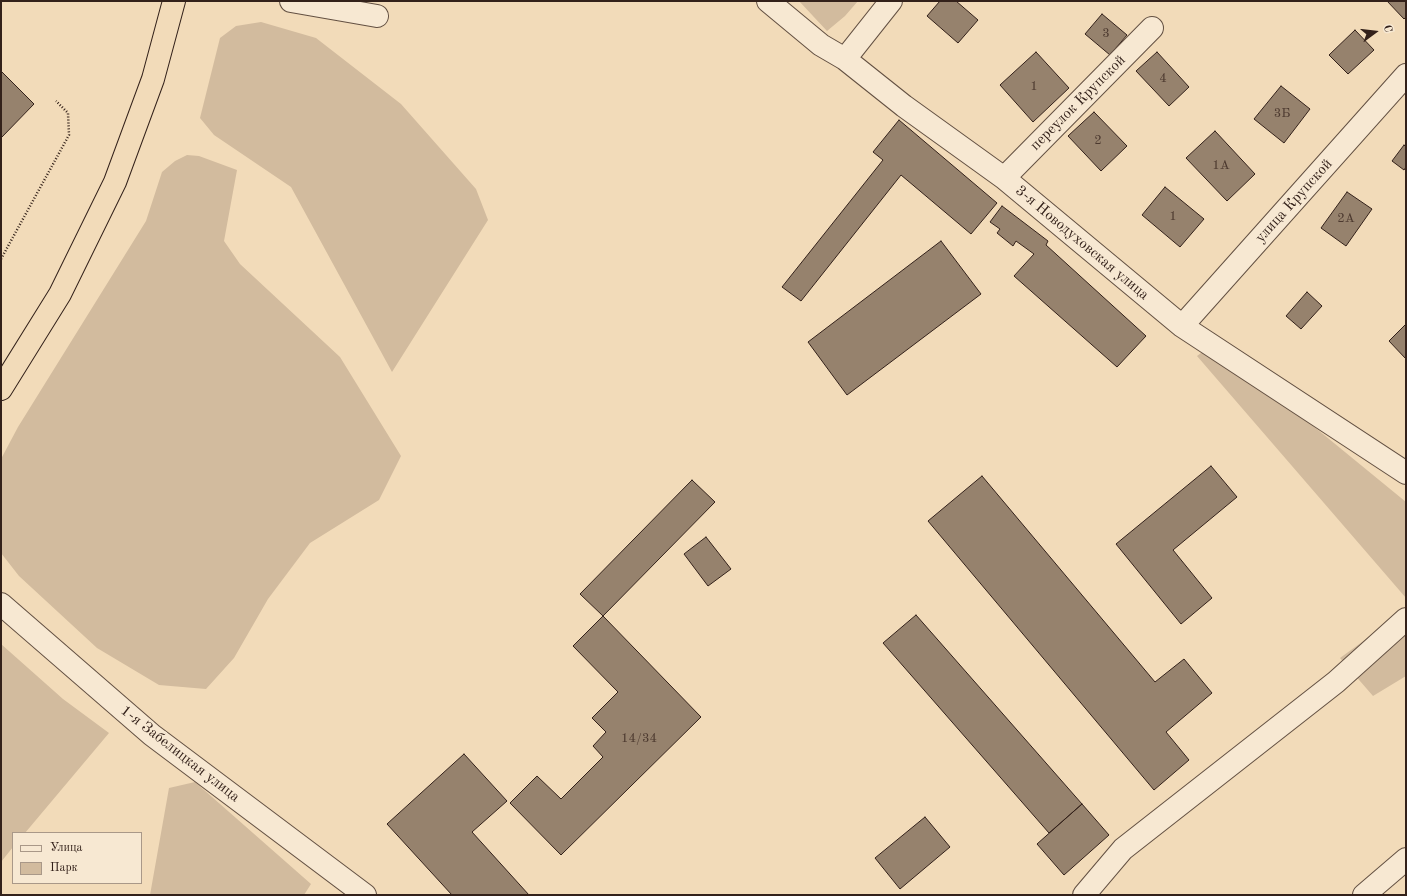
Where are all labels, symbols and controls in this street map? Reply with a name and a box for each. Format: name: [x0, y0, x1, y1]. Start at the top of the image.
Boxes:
north arrow: [1355, 12, 1395, 52]
text: С: [1381, 24, 1393, 34]
house number: 3: [1102, 26, 1110, 42]
street label: переулок Крупской: [1026, 51, 1130, 155]
house number: 4: [1159, 71, 1167, 87]
house number: 1: [1030, 79, 1038, 95]
house number: 3Б: [1274, 106, 1290, 122]
house number: 2: [1094, 133, 1102, 149]
street label: улица Крупской: [1252, 155, 1336, 247]
house number: 1А: [1212, 158, 1230, 174]
street label: 3-я Новодуховская улица: [1011, 182, 1153, 304]
house number: 1: [1169, 209, 1177, 225]
house number: 2А: [1337, 211, 1355, 227]
street label: 1-я Забелицкая улица: [117, 702, 243, 806]
house number: 14/34: [621, 731, 657, 747]
legend: [12, 832, 142, 884]
text: Улица: [50, 842, 83, 854]
text: Парк: [50, 862, 78, 874]

